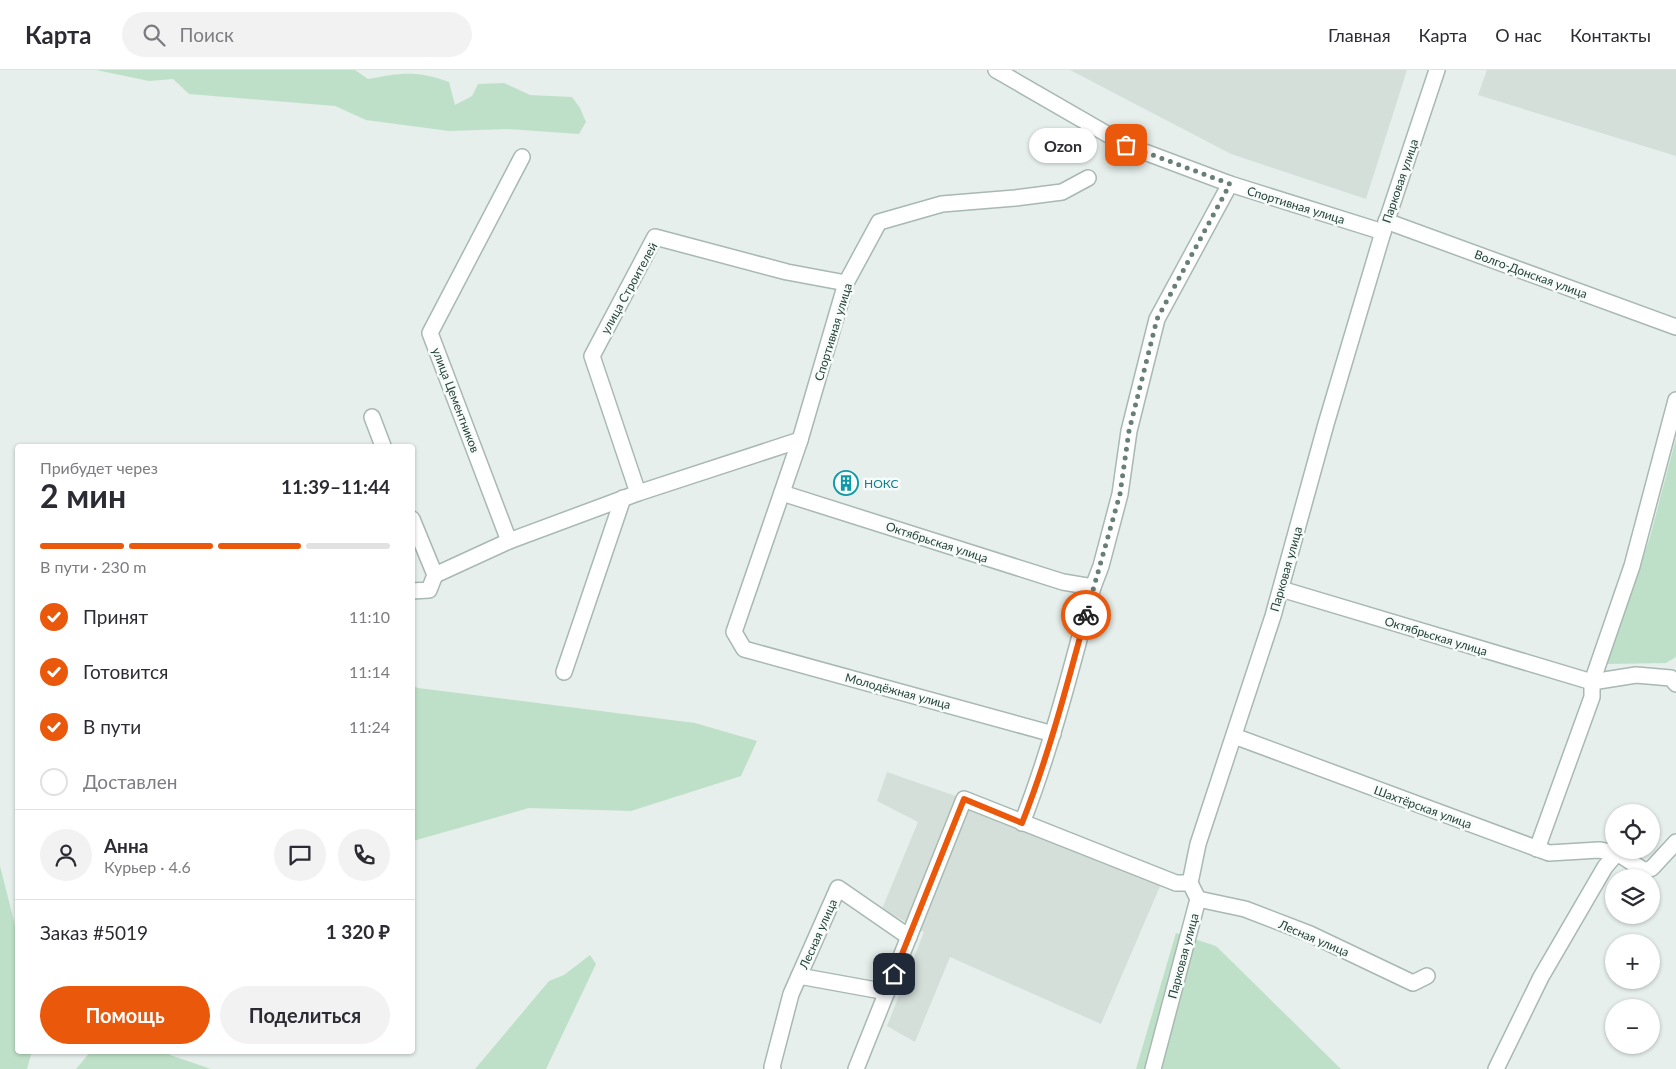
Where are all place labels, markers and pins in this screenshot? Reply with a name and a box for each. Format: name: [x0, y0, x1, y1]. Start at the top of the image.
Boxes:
pin: [1105, 124, 1147, 166]
callout: Ozon: [1028, 128, 1096, 162]
building icon: НОКС: [833, 470, 859, 496]
place label: НОКС: [864, 476, 898, 491]
pin: [873, 953, 915, 995]

